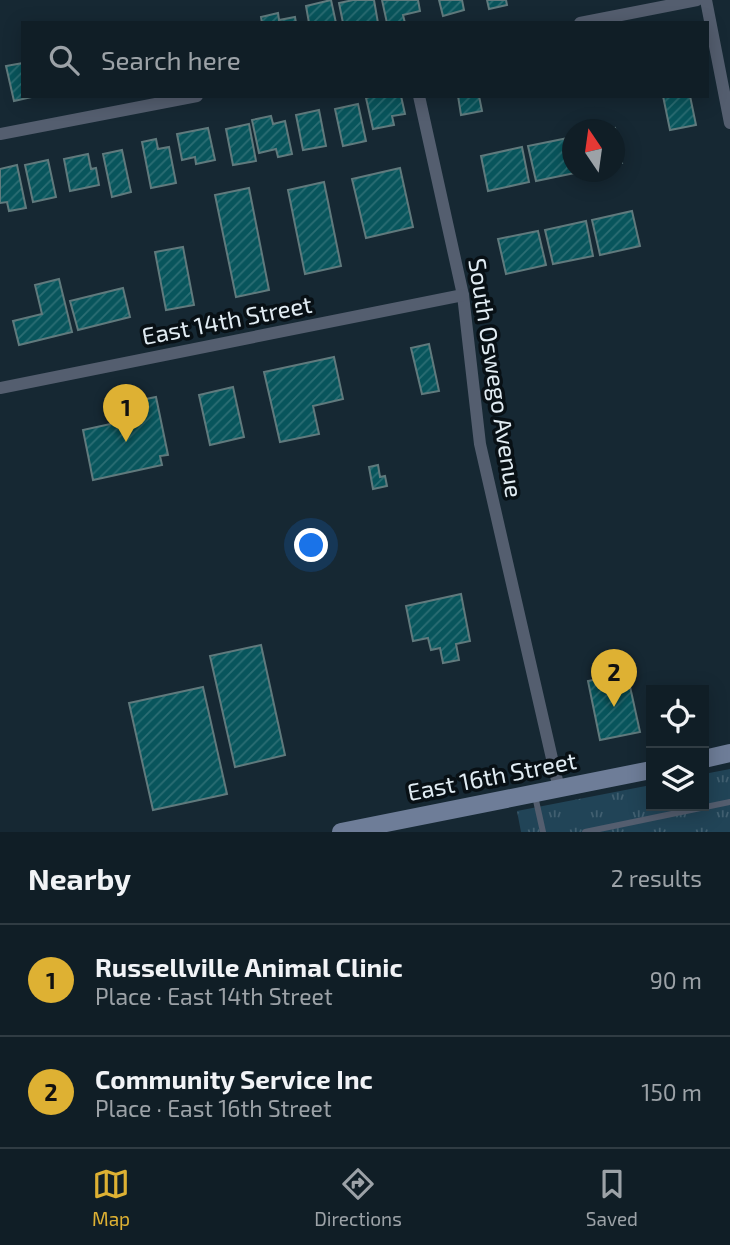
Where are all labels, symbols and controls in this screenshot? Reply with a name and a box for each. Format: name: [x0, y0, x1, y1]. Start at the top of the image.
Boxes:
search box: [21, 21, 709, 98]
icon: search: [45, 41, 83, 79]
text: Search here: [101, 44, 241, 75]
north arrow: [562, 119, 625, 182]
street label: South Oswego Avenue: [463, 256, 530, 500]
street label: East 14th Street: [139, 289, 314, 350]
pin: 1: [103, 384, 149, 442]
your location: [294, 528, 328, 562]
pin: 2: [591, 649, 637, 707]
map controls: [646, 685, 709, 811]
button: locate: [646, 685, 709, 748]
street label: East 16th Street: [405, 745, 579, 806]
button: layers: [646, 748, 709, 811]
text: Nearby: [28, 860, 131, 896]
text: 2 results: [611, 864, 702, 892]
text: Russellville Animal Clinic: [95, 951, 403, 982]
text: 1: [46, 966, 56, 994]
text: 90 m: [650, 966, 702, 994]
text: Place · East 14th Street: [95, 982, 333, 1010]
text: Community Service Inc: [95, 1063, 373, 1094]
text: 2: [44, 1078, 58, 1106]
text: 150 m: [641, 1078, 702, 1106]
text: Place · East 16th Street: [95, 1094, 332, 1122]
tab: Map: [92, 1165, 130, 1230]
tab: Directions: [314, 1165, 402, 1230]
tab: Saved: [586, 1165, 638, 1230]

